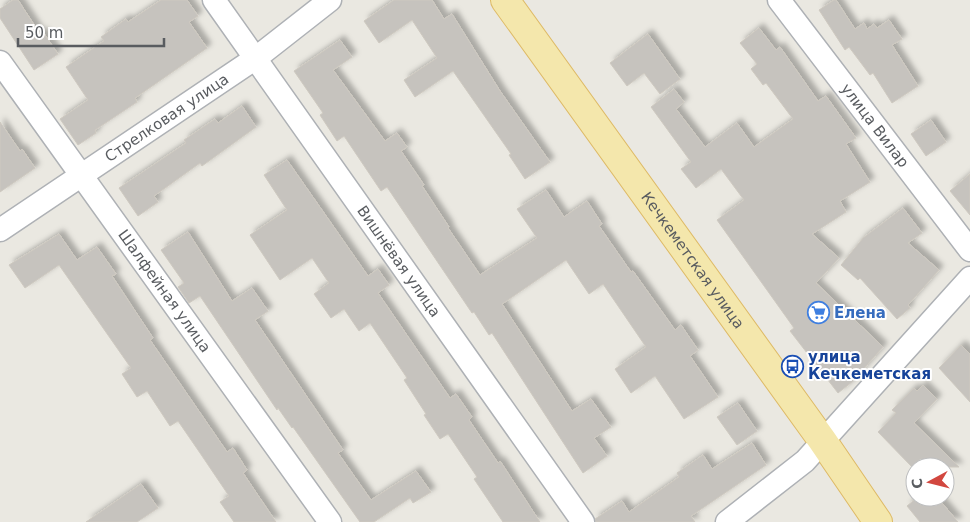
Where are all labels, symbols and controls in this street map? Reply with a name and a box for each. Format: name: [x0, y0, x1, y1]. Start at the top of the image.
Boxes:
scale bar: [18, 15, 164, 47]
text: 50 m: [25, 24, 63, 42]
street label: Стрелковая улица: [101, 70, 232, 166]
street label: улица Вилар: [837, 80, 913, 171]
street label: Кечкеметская улица: [637, 189, 748, 332]
street label: Вишнёвая улица: [353, 202, 444, 321]
street label: Шалфейная улица: [114, 226, 215, 356]
supermarket icon: Елена: [806, 301, 830, 325]
place label: Елена: [834, 304, 886, 322]
place label: улица Кечкеметская: [808, 348, 931, 383]
bus stop icon: улица Кечкеметская: [780, 354, 804, 378]
north arrow: [905, 457, 955, 507]
text: С: [909, 478, 926, 490]

